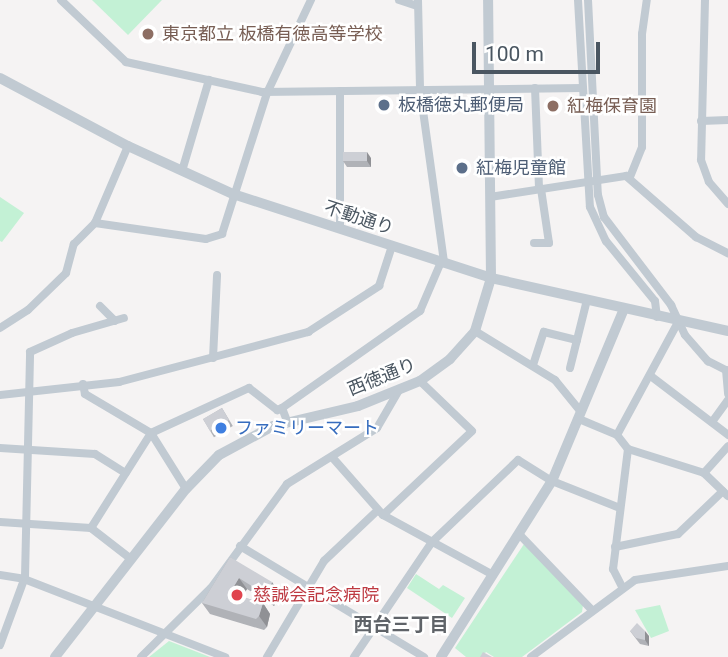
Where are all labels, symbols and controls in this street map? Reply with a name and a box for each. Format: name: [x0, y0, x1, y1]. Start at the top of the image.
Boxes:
place label: 東京都立 板橋有徳高等学校: [162, 23, 382, 45]
marker: 東京都立 板橋有徳高等学校: [140, 26, 156, 42]
scale bar: [476, 28, 604, 72]
text: 100 m: [485, 42, 544, 66]
place label: 板橋徳丸郵便局: [398, 94, 524, 116]
place label: 紅梅保育園: [567, 95, 657, 117]
marker: 板橋徳丸郵便局: [376, 97, 392, 113]
marker: 紅梅保育園: [545, 98, 561, 114]
place label: 紅梅児童館: [476, 157, 566, 179]
marker: 紅梅児童館: [454, 160, 470, 176]
street label: 不動通り: [321, 197, 397, 239]
street label: 西徳通り: [345, 354, 419, 400]
place label: ファミリーマート: [235, 417, 379, 439]
marker: ファミリーマート: [213, 420, 229, 436]
place label: 慈誠会記念病院: [253, 584, 379, 606]
marker: 慈誠会記念病院: [227, 585, 247, 605]
district label: 西台三丁目: [354, 614, 448, 636]

